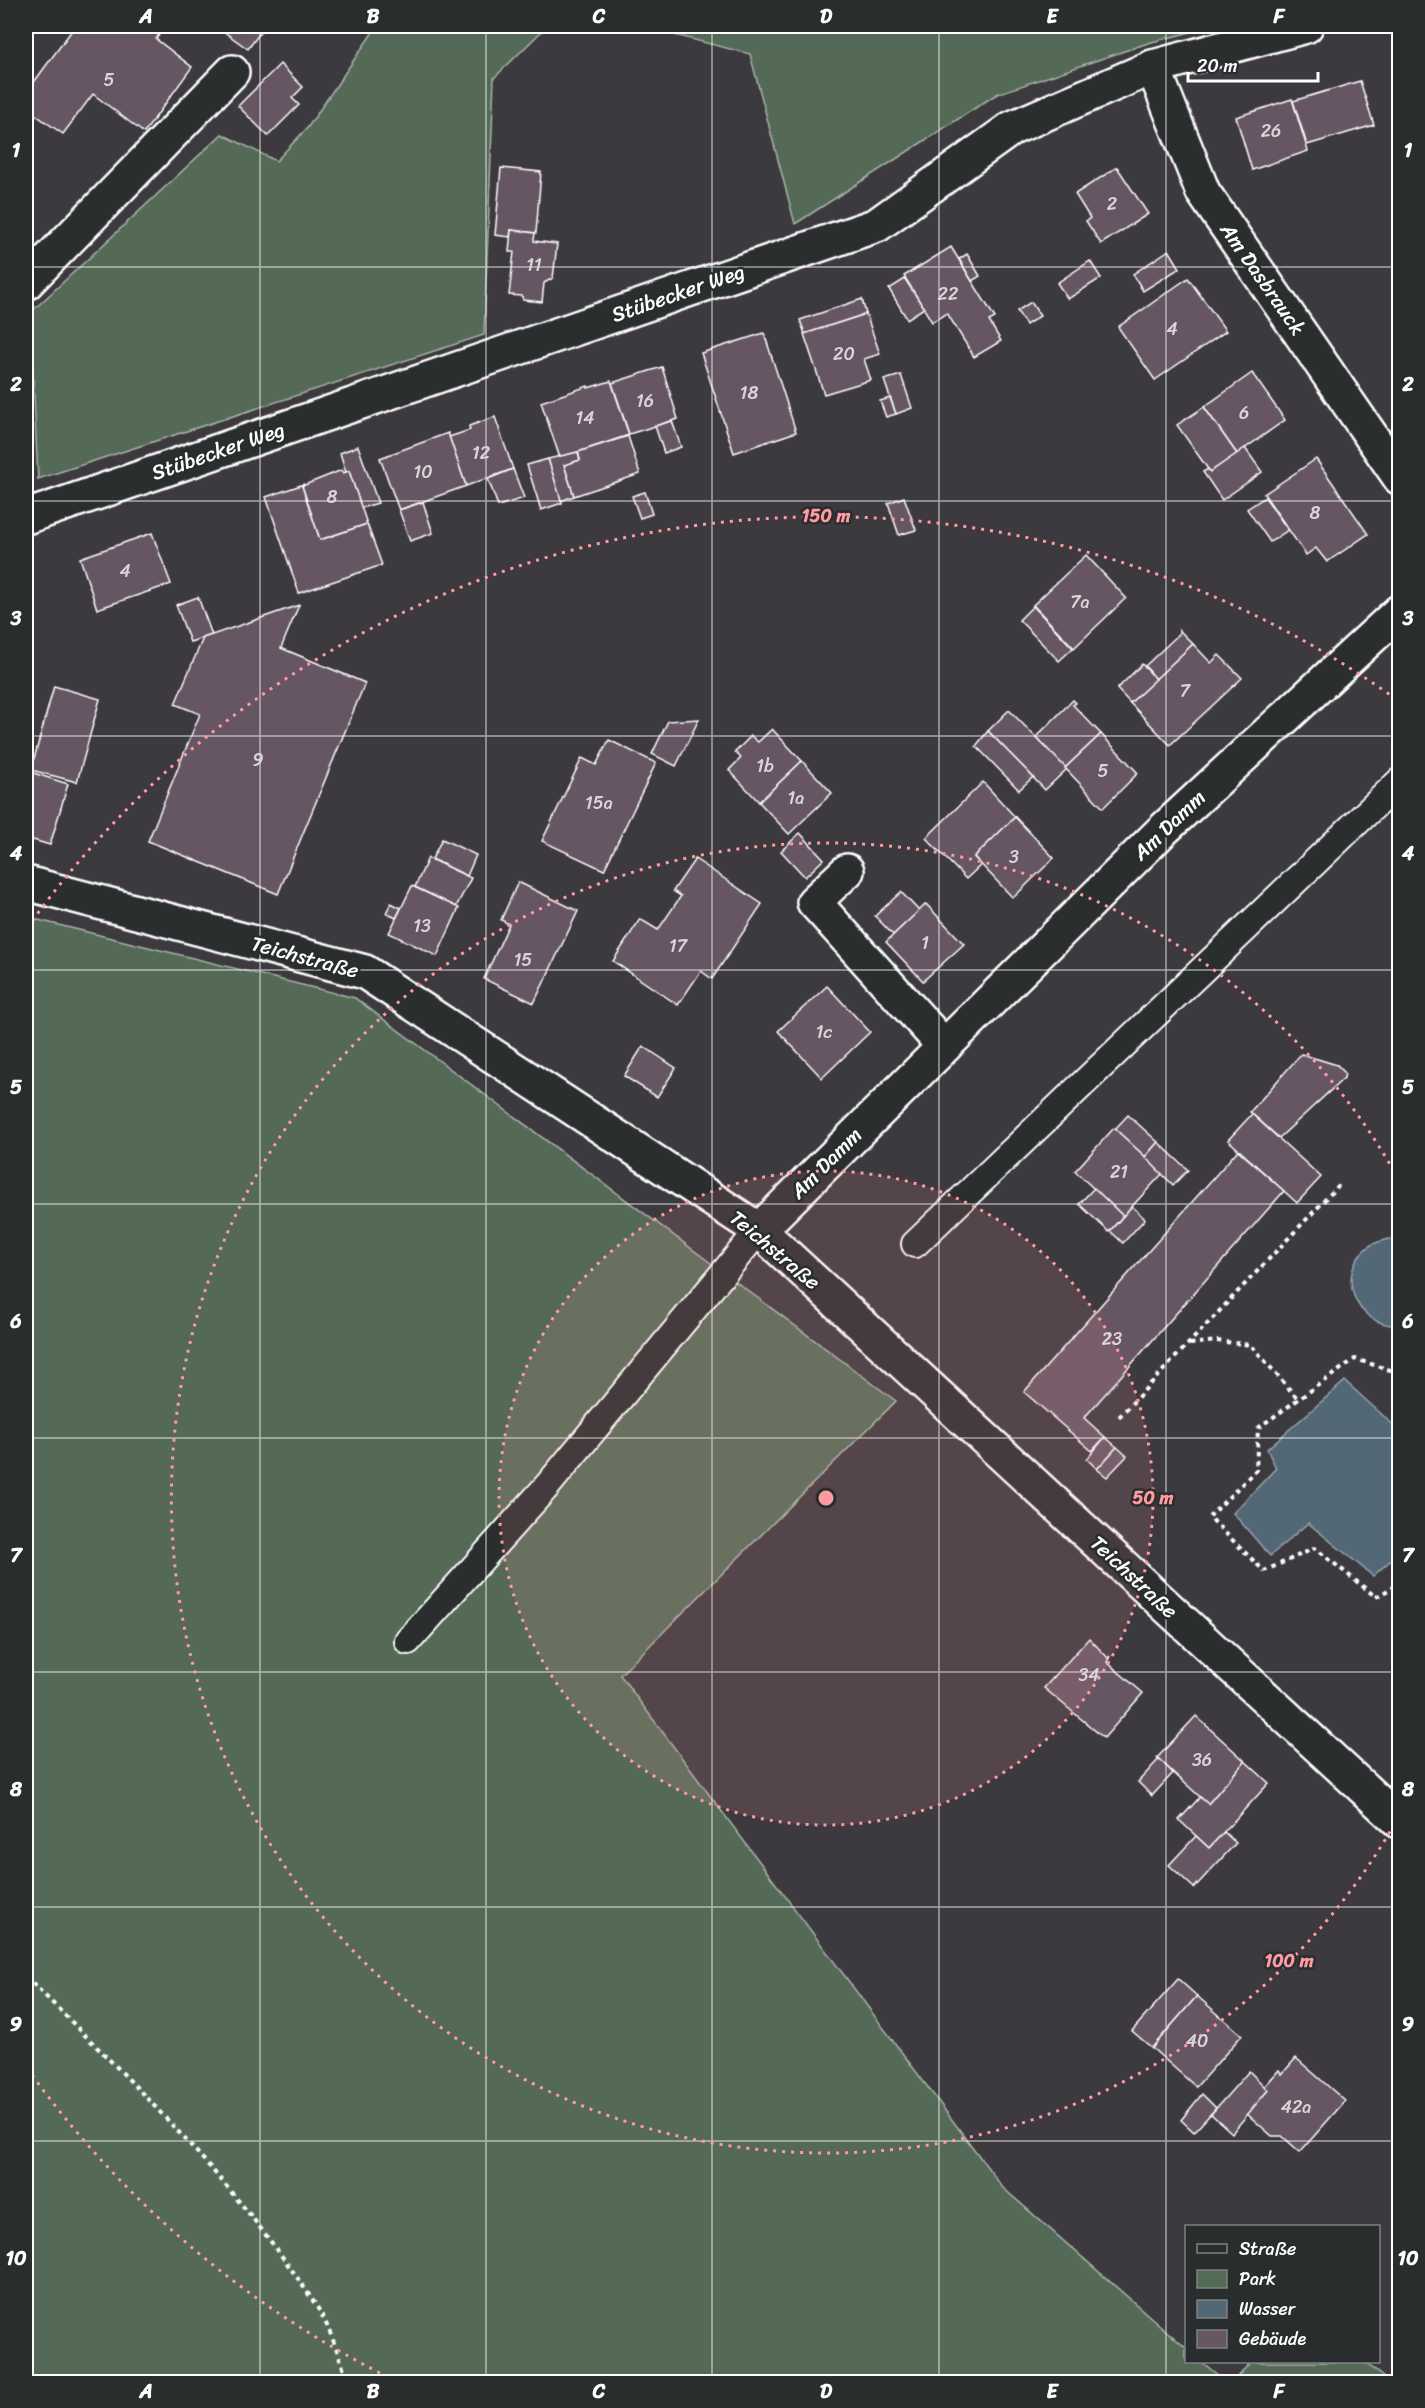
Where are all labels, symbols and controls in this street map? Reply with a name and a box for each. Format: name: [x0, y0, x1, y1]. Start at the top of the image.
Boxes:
text: A: [138, 0, 153, 34]
text: B: [367, 0, 380, 34]
text: C: [592, 0, 606, 34]
text: D: [820, 0, 833, 34]
text: E: [1046, 0, 1059, 34]
text: F: [1273, 0, 1286, 34]
scale bar: [1188, 45, 1318, 83]
text: 20 m: [1197, 50, 1237, 82]
house number: 5: [104, 64, 115, 96]
house number: 26: [1261, 115, 1281, 147]
text: 1: [12, 133, 21, 168]
text: 1: [1404, 133, 1413, 168]
house number: 2: [1107, 188, 1117, 220]
street label: Am Dasbrauck: [1209, 213, 1316, 344]
house number: 11: [526, 249, 542, 281]
street label: Stübecker Weg: [606, 252, 750, 334]
house number: 22: [938, 278, 958, 310]
house number: 4: [1166, 313, 1178, 345]
house number: 20: [833, 338, 855, 370]
text: 2: [9, 367, 22, 402]
text: 2: [1401, 367, 1414, 402]
house number: 18: [740, 377, 758, 409]
house number: 16: [636, 385, 654, 417]
house number: 6: [1239, 397, 1249, 429]
house number: 14: [576, 402, 594, 434]
street label: Stübecker Weg: [146, 410, 290, 492]
house number: 12: [472, 437, 490, 469]
house number: 10: [413, 456, 433, 488]
house number: 8: [327, 481, 338, 513]
house number: 8: [1310, 497, 1321, 529]
text: 150 m: [802, 500, 850, 532]
house number: 4: [119, 555, 131, 587]
house number: 7a: [1070, 586, 1090, 618]
text: 3: [10, 601, 22, 636]
text: 3: [1402, 601, 1414, 636]
house number: 7: [1180, 675, 1192, 707]
house number: 9: [252, 744, 264, 776]
house number: 1b: [756, 750, 774, 782]
house number: 5: [1098, 755, 1109, 787]
street label: Am Damm: [1122, 780, 1215, 871]
house number: 1a: [788, 782, 804, 814]
house number: 15a: [585, 787, 613, 819]
text: 4: [9, 836, 23, 871]
text: 4: [1401, 836, 1415, 871]
house number: 3: [1009, 841, 1019, 873]
house number: 13: [413, 910, 431, 942]
street label: Teichstraße: [247, 924, 363, 990]
house number: 1: [921, 927, 929, 959]
house number: 17: [669, 930, 689, 962]
house number: 15: [514, 944, 532, 976]
house number: 1c: [816, 1016, 832, 1048]
text: 5: [10, 1070, 22, 1105]
text: 5: [1402, 1070, 1414, 1105]
street label: Am Damm: [780, 1117, 872, 1209]
house number: 21: [1110, 1156, 1128, 1188]
street label: Teichstraße: [721, 1200, 830, 1300]
text: 6: [9, 1304, 22, 1339]
text: 6: [1401, 1304, 1414, 1339]
house number: 23: [1102, 1323, 1122, 1355]
text: 50 m: [1133, 1482, 1174, 1514]
centre of rings: [816, 1488, 836, 1508]
street label: Teichstraße: [1081, 1526, 1187, 1629]
text: 7: [10, 1538, 23, 1573]
text: 7: [1402, 1538, 1415, 1573]
house number: 34: [1078, 1659, 1100, 1691]
house number: 36: [1192, 1744, 1212, 1776]
text: 8: [9, 1772, 23, 1807]
text: 8: [1401, 1772, 1415, 1807]
text: 100 m: [1265, 1945, 1314, 1977]
text: 9: [10, 2007, 22, 2042]
text: 9: [1402, 2007, 1414, 2042]
house number: 40: [1186, 2025, 1208, 2057]
house number: 42a: [1281, 2091, 1311, 2123]
legend: [1185, 2225, 1380, 2363]
text: Straße: [1239, 2233, 1296, 2265]
text: 10: [5, 2241, 27, 2276]
text: 10: [1397, 2241, 1419, 2276]
text: Park: [1239, 2263, 1276, 2295]
text: Wasser: [1239, 2293, 1297, 2325]
text: Gebäude: [1239, 2323, 1307, 2355]
text: A: [138, 2374, 153, 2408]
text: B: [367, 2374, 380, 2408]
text: C: [592, 2374, 606, 2408]
text: D: [820, 2374, 833, 2408]
text: E: [1046, 2374, 1059, 2408]
text: F: [1273, 2374, 1286, 2408]

